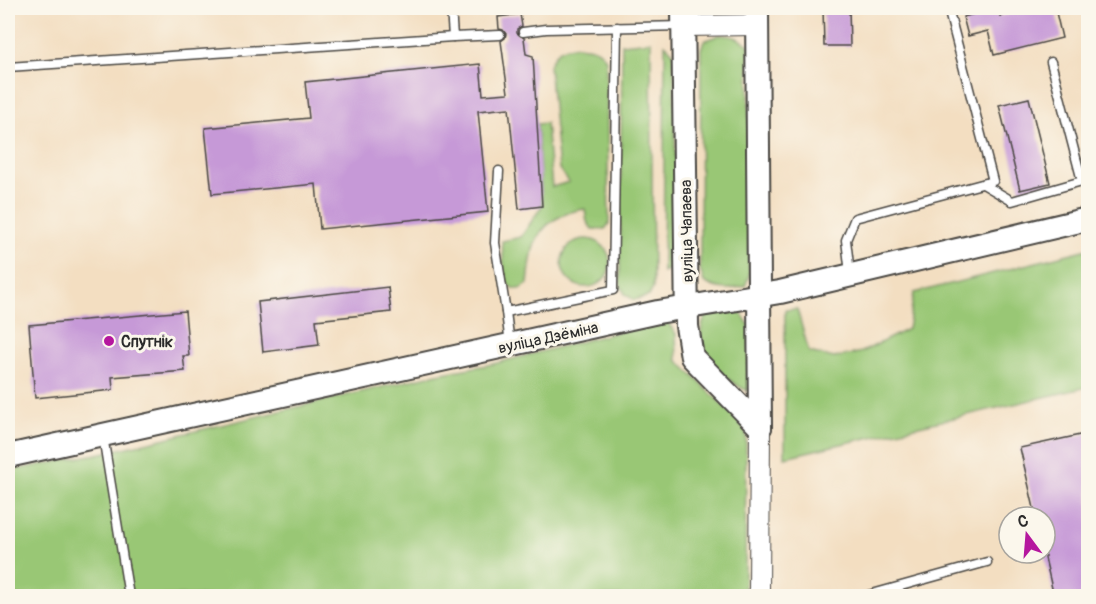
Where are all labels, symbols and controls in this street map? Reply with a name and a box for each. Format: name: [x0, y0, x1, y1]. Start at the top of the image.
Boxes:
street label: вуліца Чапаева: [676, 179, 698, 283]
street label: вуліца Дзёміна: [496, 318, 600, 358]
place label: Спутнік: [121, 332, 173, 352]
marker: Спутнік: [102, 334, 116, 348]
north arrow: [997, 505, 1057, 565]
text: С: [1016, 511, 1031, 533]

